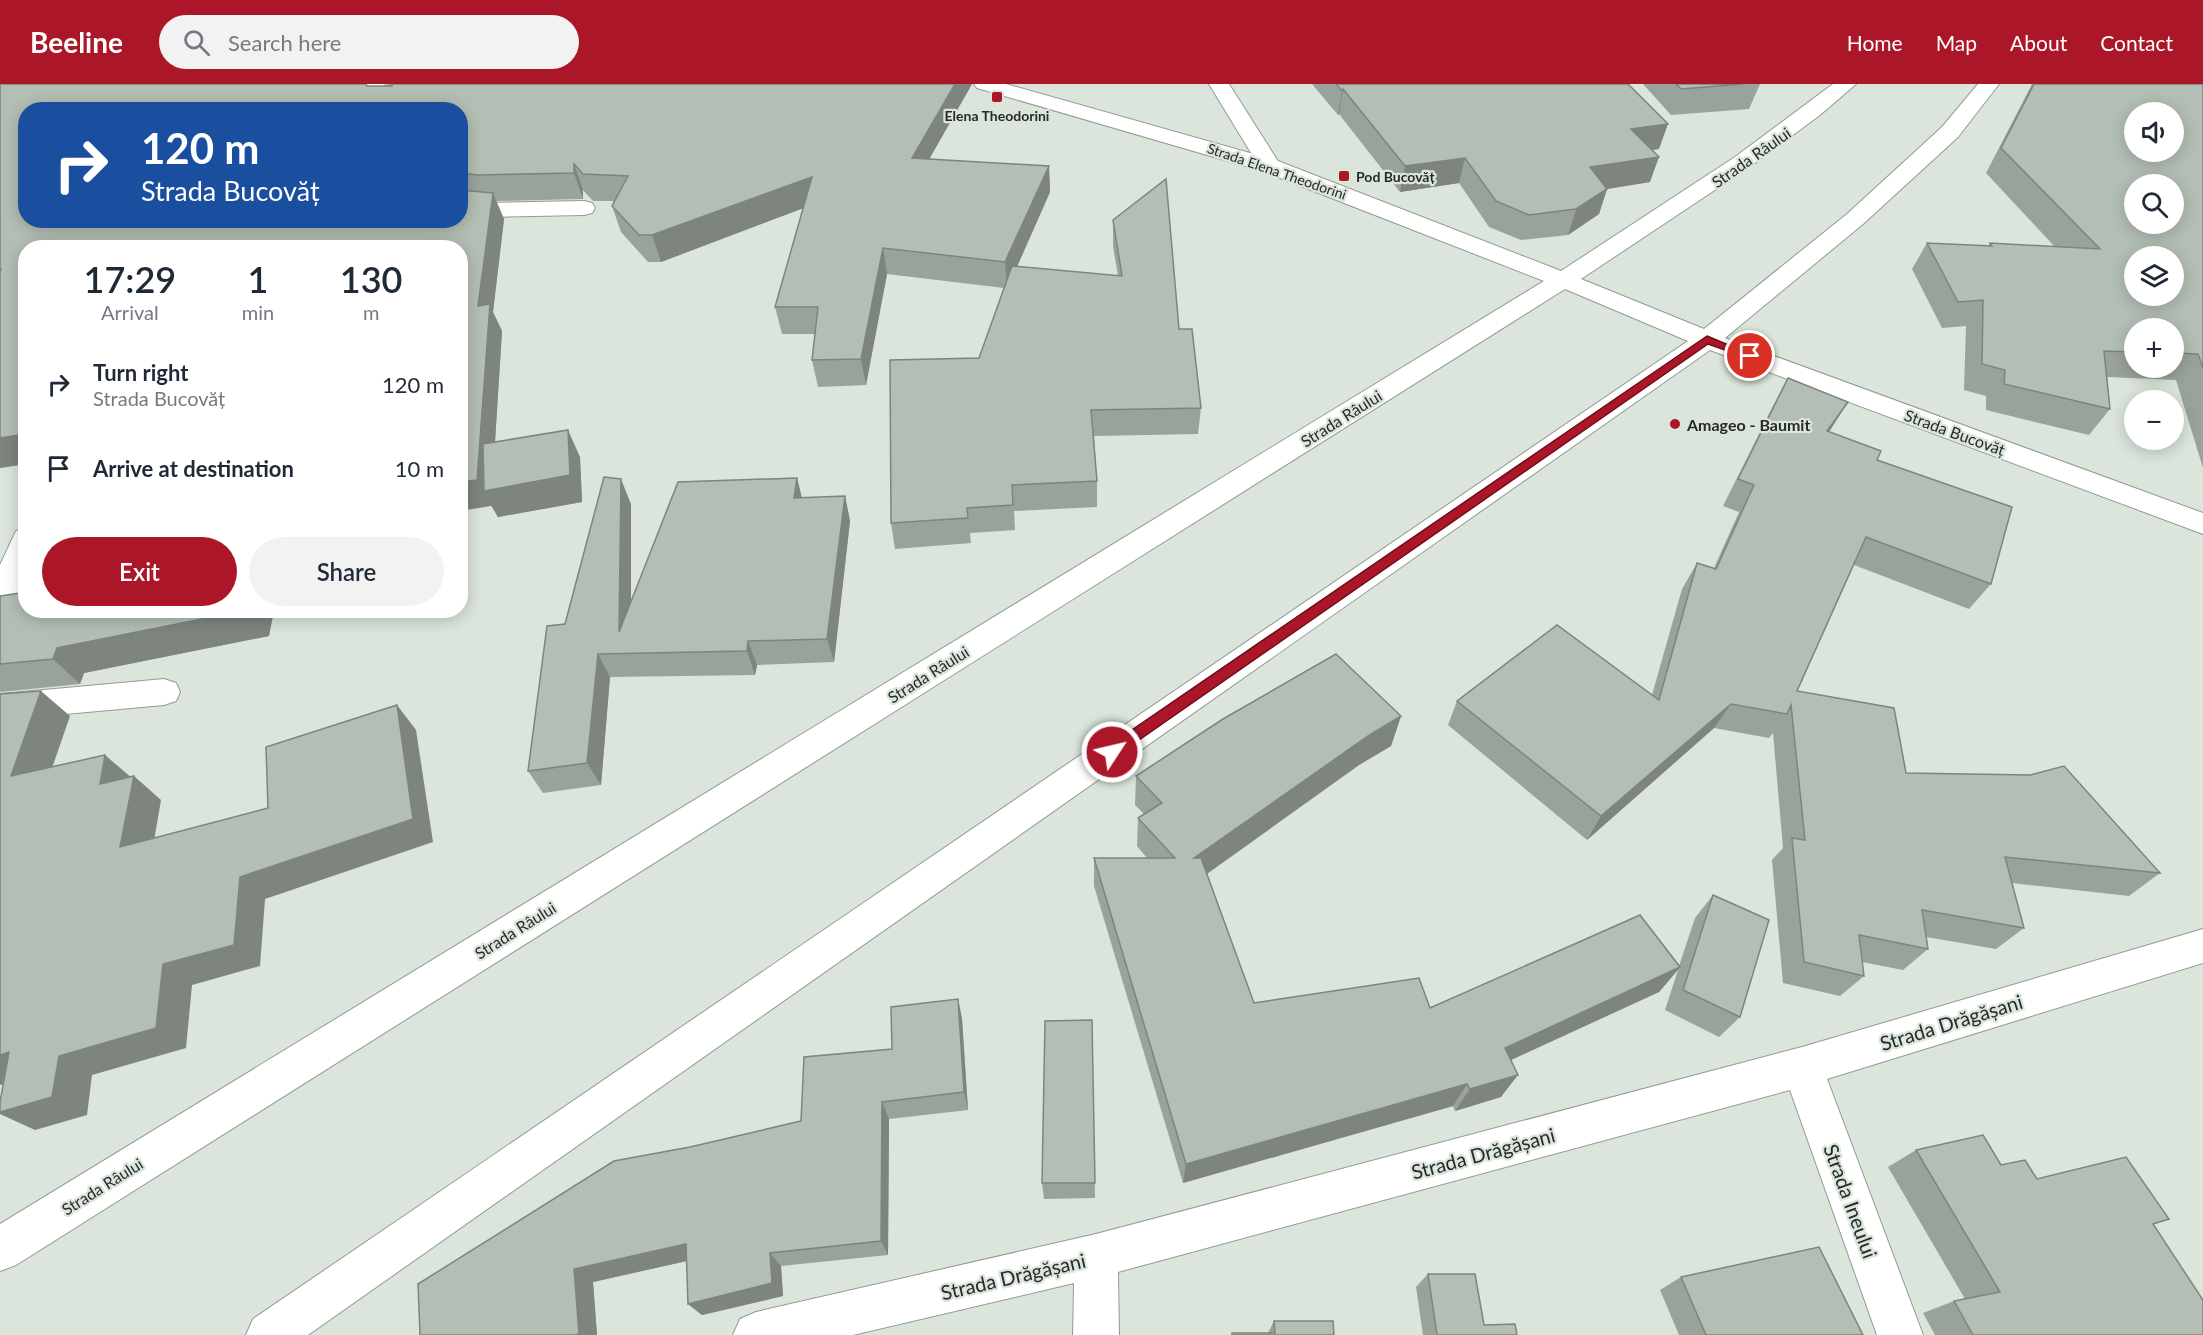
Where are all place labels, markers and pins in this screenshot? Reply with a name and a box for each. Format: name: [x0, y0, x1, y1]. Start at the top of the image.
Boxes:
marker: Elena Theodorini: [990, 90, 1004, 104]
place label: Elena Theodorini: [945, 107, 1049, 124]
place label: Pod Bucovăț: [1356, 168, 1435, 185]
marker: Pod Bucovăț: [1337, 169, 1351, 183]
pin: [1724, 330, 1775, 381]
place label: Amageo - Baumit: [1686, 415, 1810, 434]
marker: Amageo - Baumit: [1668, 417, 1682, 431]

